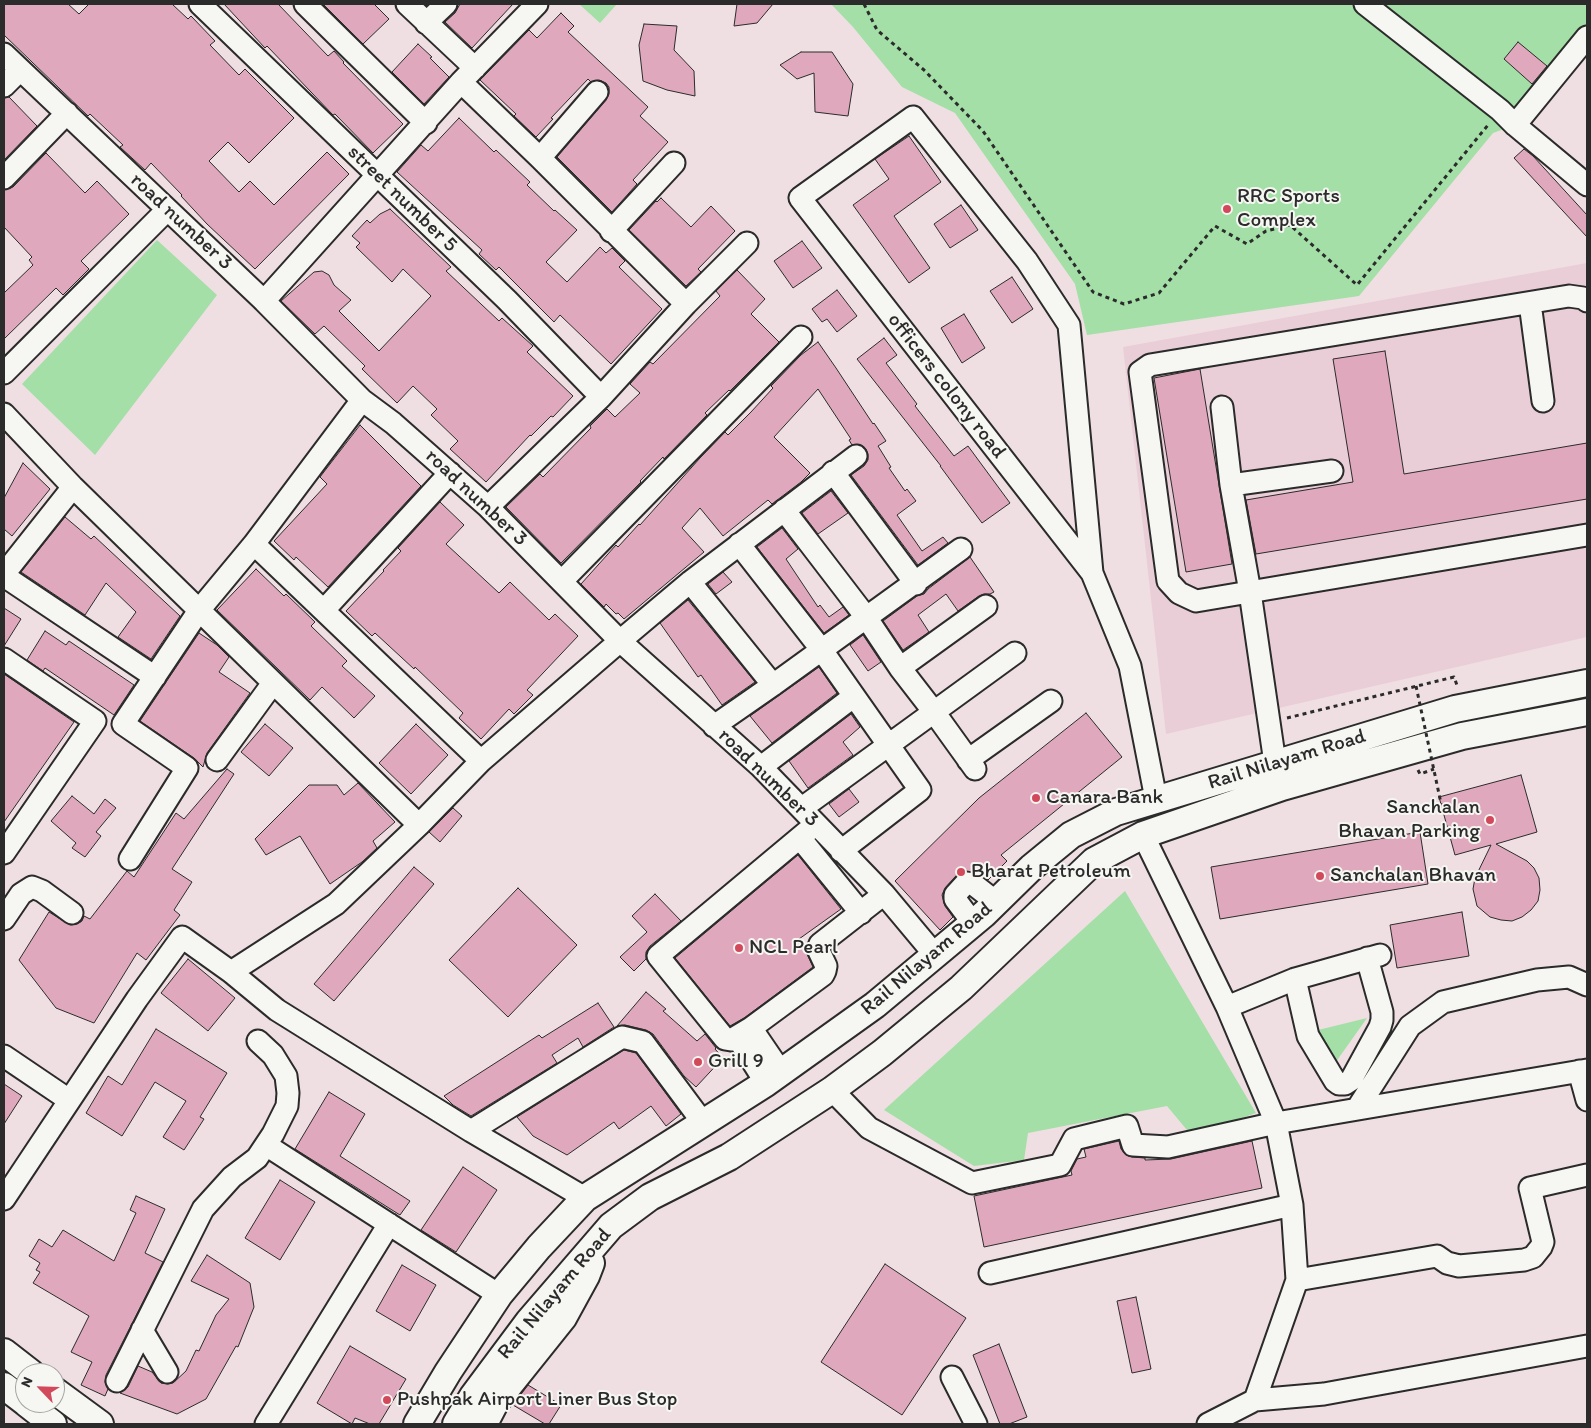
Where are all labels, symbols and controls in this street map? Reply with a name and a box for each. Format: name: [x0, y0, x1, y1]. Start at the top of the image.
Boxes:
street label: street number 5: [342, 140, 462, 258]
street label: road number 3: [124, 168, 238, 276]
place label: RRC Sports Complex: [1237, 184, 1340, 234]
marker: RRC Sports Complex: [1221, 203, 1233, 215]
street label: officers colony road: [881, 308, 1011, 464]
street label: road number 3: [419, 444, 533, 552]
street label: road number 3: [712, 723, 824, 833]
street label: Rail Nilayam Road: [1205, 724, 1369, 796]
place label: Canara Bank: [1046, 785, 1163, 811]
marker: Canara Bank: [1030, 792, 1042, 804]
place label: Sanchalan Bhavan Parking: [1338, 795, 1480, 845]
marker: Sanchalan Bhavan Parking: [1484, 814, 1496, 826]
place label: Bharat Petroleum: [971, 859, 1131, 885]
place label: Sanchalan Bhavan: [1330, 863, 1496, 889]
marker: Bharat Petroleum: [955, 866, 967, 878]
marker: Sanchalan Bhavan: [1314, 870, 1326, 882]
street label: Rail Nilayam Road: [856, 897, 998, 1021]
place label: NCL Pearl: [749, 935, 838, 961]
marker: NCL Pearl: [733, 942, 745, 954]
place label: Grill 9: [708, 1049, 764, 1075]
marker: Grill 9: [692, 1056, 704, 1068]
street label: Rail Nilayam Road: [493, 1223, 617, 1365]
north arrow: [15, 1363, 65, 1413]
text: N: [17, 1374, 36, 1390]
place label: Pushpak Airport Liner Bus Stop: [397, 1387, 677, 1413]
marker: Pushpak Airport Liner Bus Stop: [381, 1394, 393, 1406]

